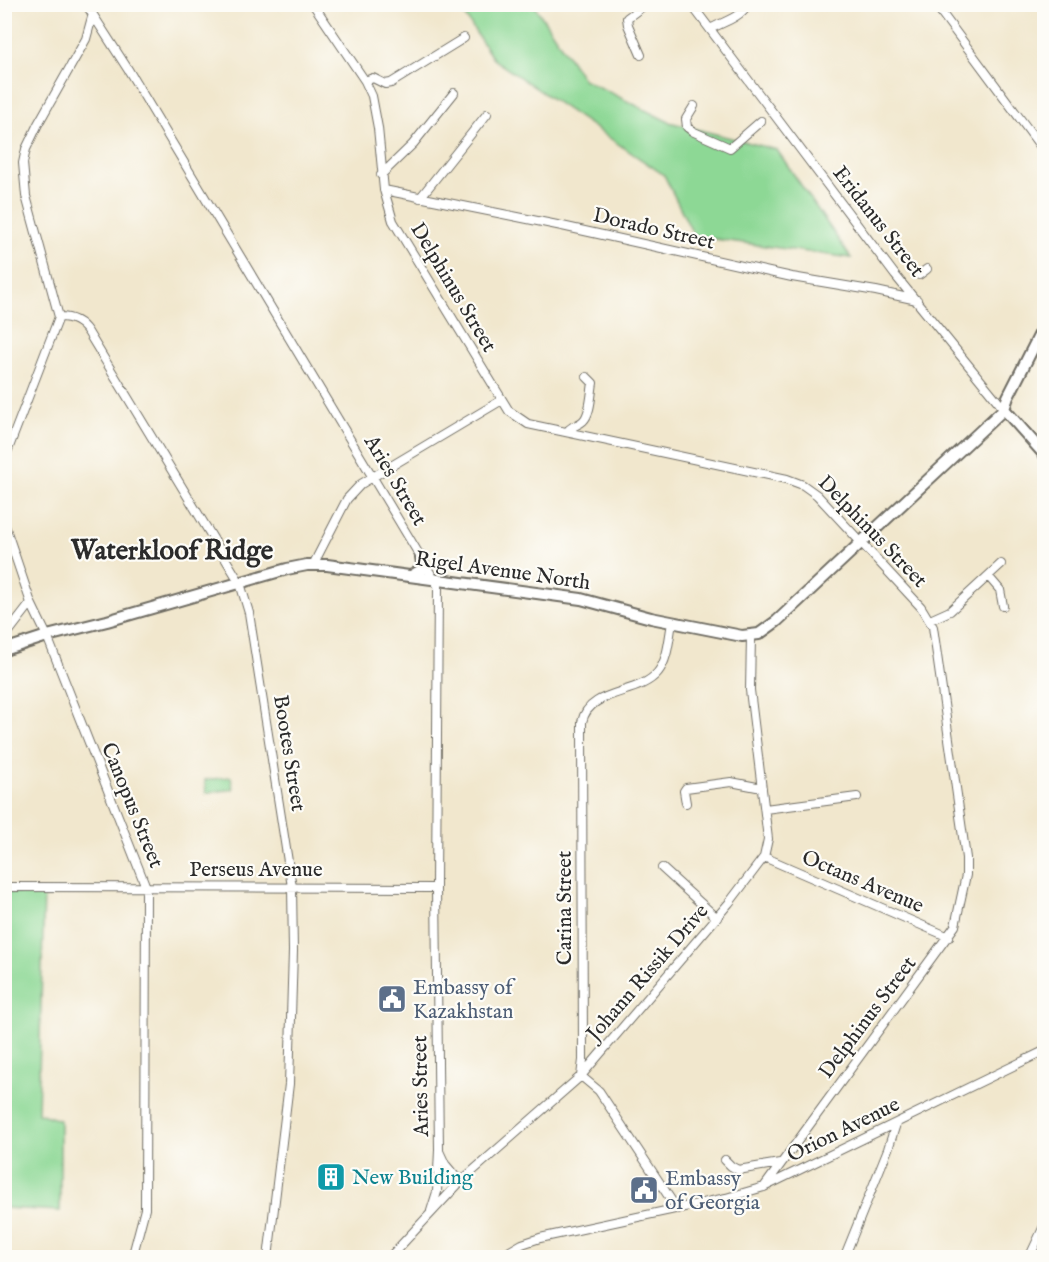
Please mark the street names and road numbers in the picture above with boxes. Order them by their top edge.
street label: Eridanus Street [826,161,930,283]
street label: Dorado Street [590,202,717,257]
street label: Delphinus Street [403,218,502,357]
street label: Aries Street [357,430,432,531]
street label: Delphinus Street [811,470,932,594]
street label: Rigel Avenue North [413,546,592,597]
street label: Bootes Street [266,693,311,813]
street label: Canopus Street [94,739,169,872]
street label: Octans Avenue [797,845,928,920]
street label: Carina Street [552,851,579,965]
street label: Perseus Avenue [189,857,323,884]
street label: Johann Rissik Drive [580,899,715,1049]
street label: Delphinus Street [813,951,923,1084]
street label: Aries Street [407,1035,436,1138]
street label: Orion Avenue [783,1091,905,1169]

